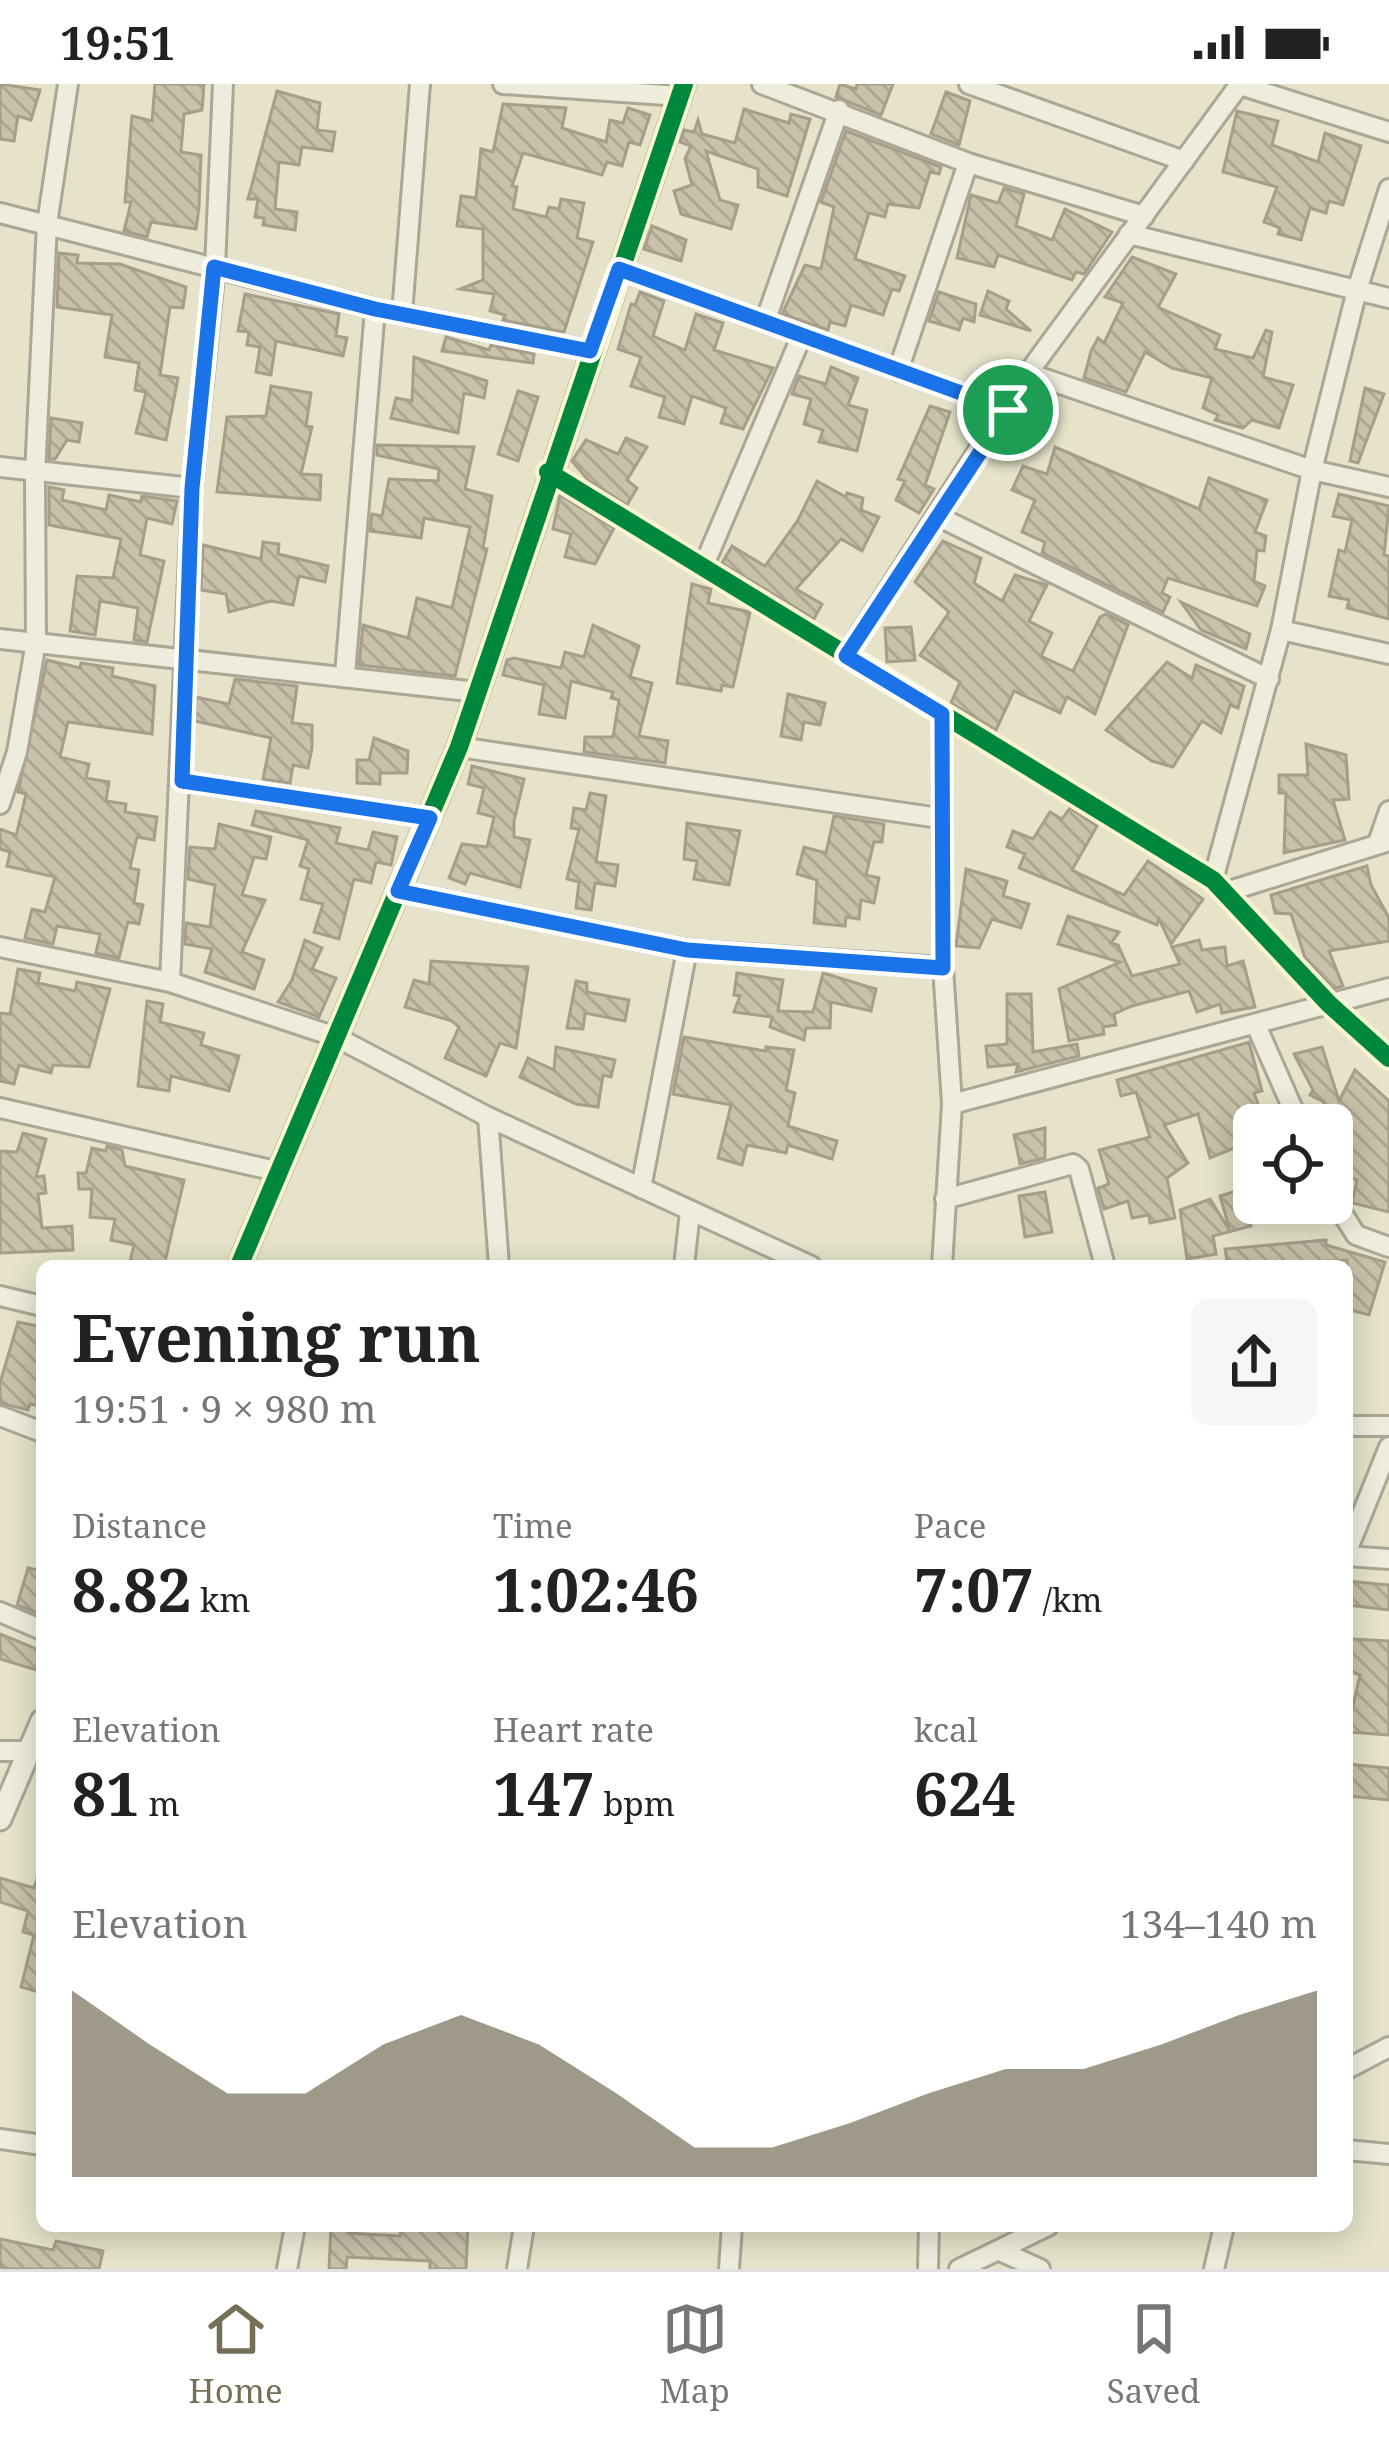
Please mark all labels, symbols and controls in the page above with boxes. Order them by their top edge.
text: 19:51 [60,12,175,73]
pin [957,359,1059,461]
icon: arrive [975,377,1041,443]
map controls [1233,1104,1353,1224]
button: locate [1233,1104,1353,1224]
text: Evening run [72,1291,481,1381]
button: share [1191,1299,1317,1425]
text: 19:51 · 9 × 980 m [72,1381,377,1434]
text: Distance [72,1503,207,1548]
text: Time [493,1503,573,1548]
text: Pace [914,1503,986,1548]
text: 8.82 [72,1548,191,1630]
text: 1:02:46 [493,1548,699,1630]
text: 7:07 [914,1548,1034,1630]
text: km [191,1577,250,1622]
text: /km [1034,1577,1103,1622]
text: Elevation [72,1707,221,1752]
text: Heart rate [493,1707,654,1752]
text: kcal [914,1707,978,1752]
text: 81 [72,1752,140,1834]
text: 147 [493,1752,595,1834]
text: 624 [914,1752,1016,1834]
text: m [140,1781,180,1826]
text: bpm [595,1781,675,1826]
text: Elevation [72,1896,248,1949]
text: 134–140 m [1120,1896,1317,1949]
tab: Home [189,2296,283,2413]
tab: Map [660,2296,730,2413]
tab: Saved [1107,2296,1200,2413]

